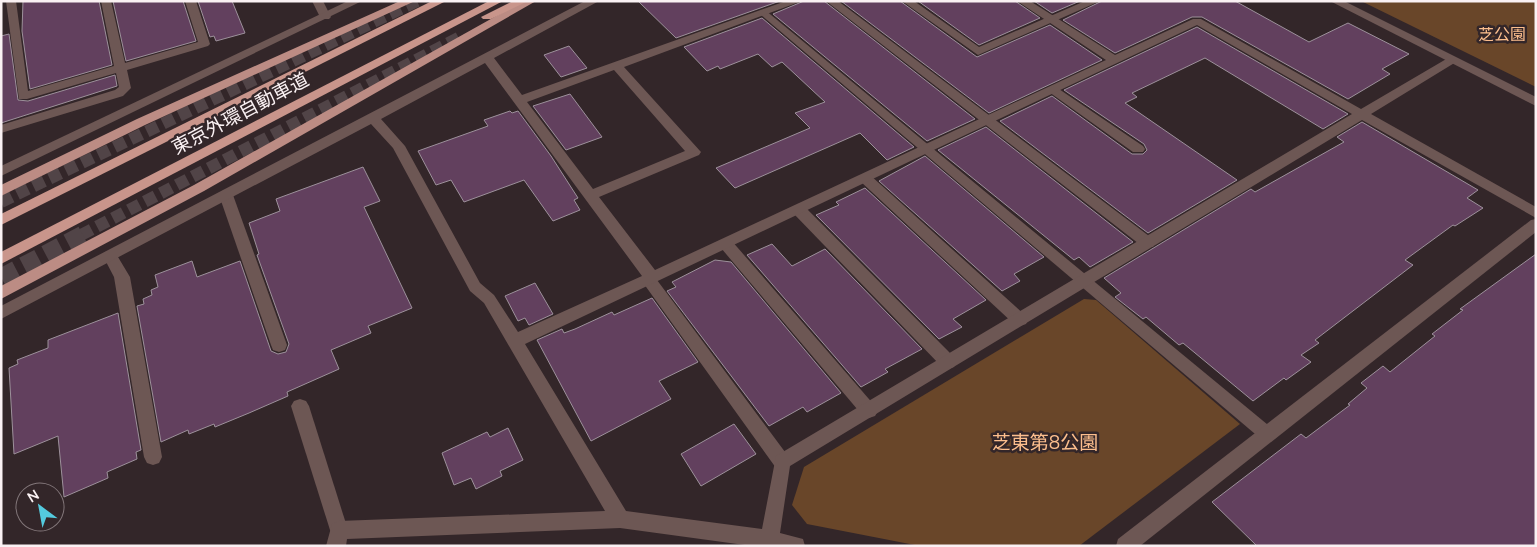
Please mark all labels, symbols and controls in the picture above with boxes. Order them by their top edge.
park label: 芝公園 [1478,24,1526,44]
street label: 東京外環自動車道 [167,67,313,159]
park label: 芝東第8公園 [992,430,1098,454]
north arrow [15,482,65,532]
text: N [24,486,42,506]

